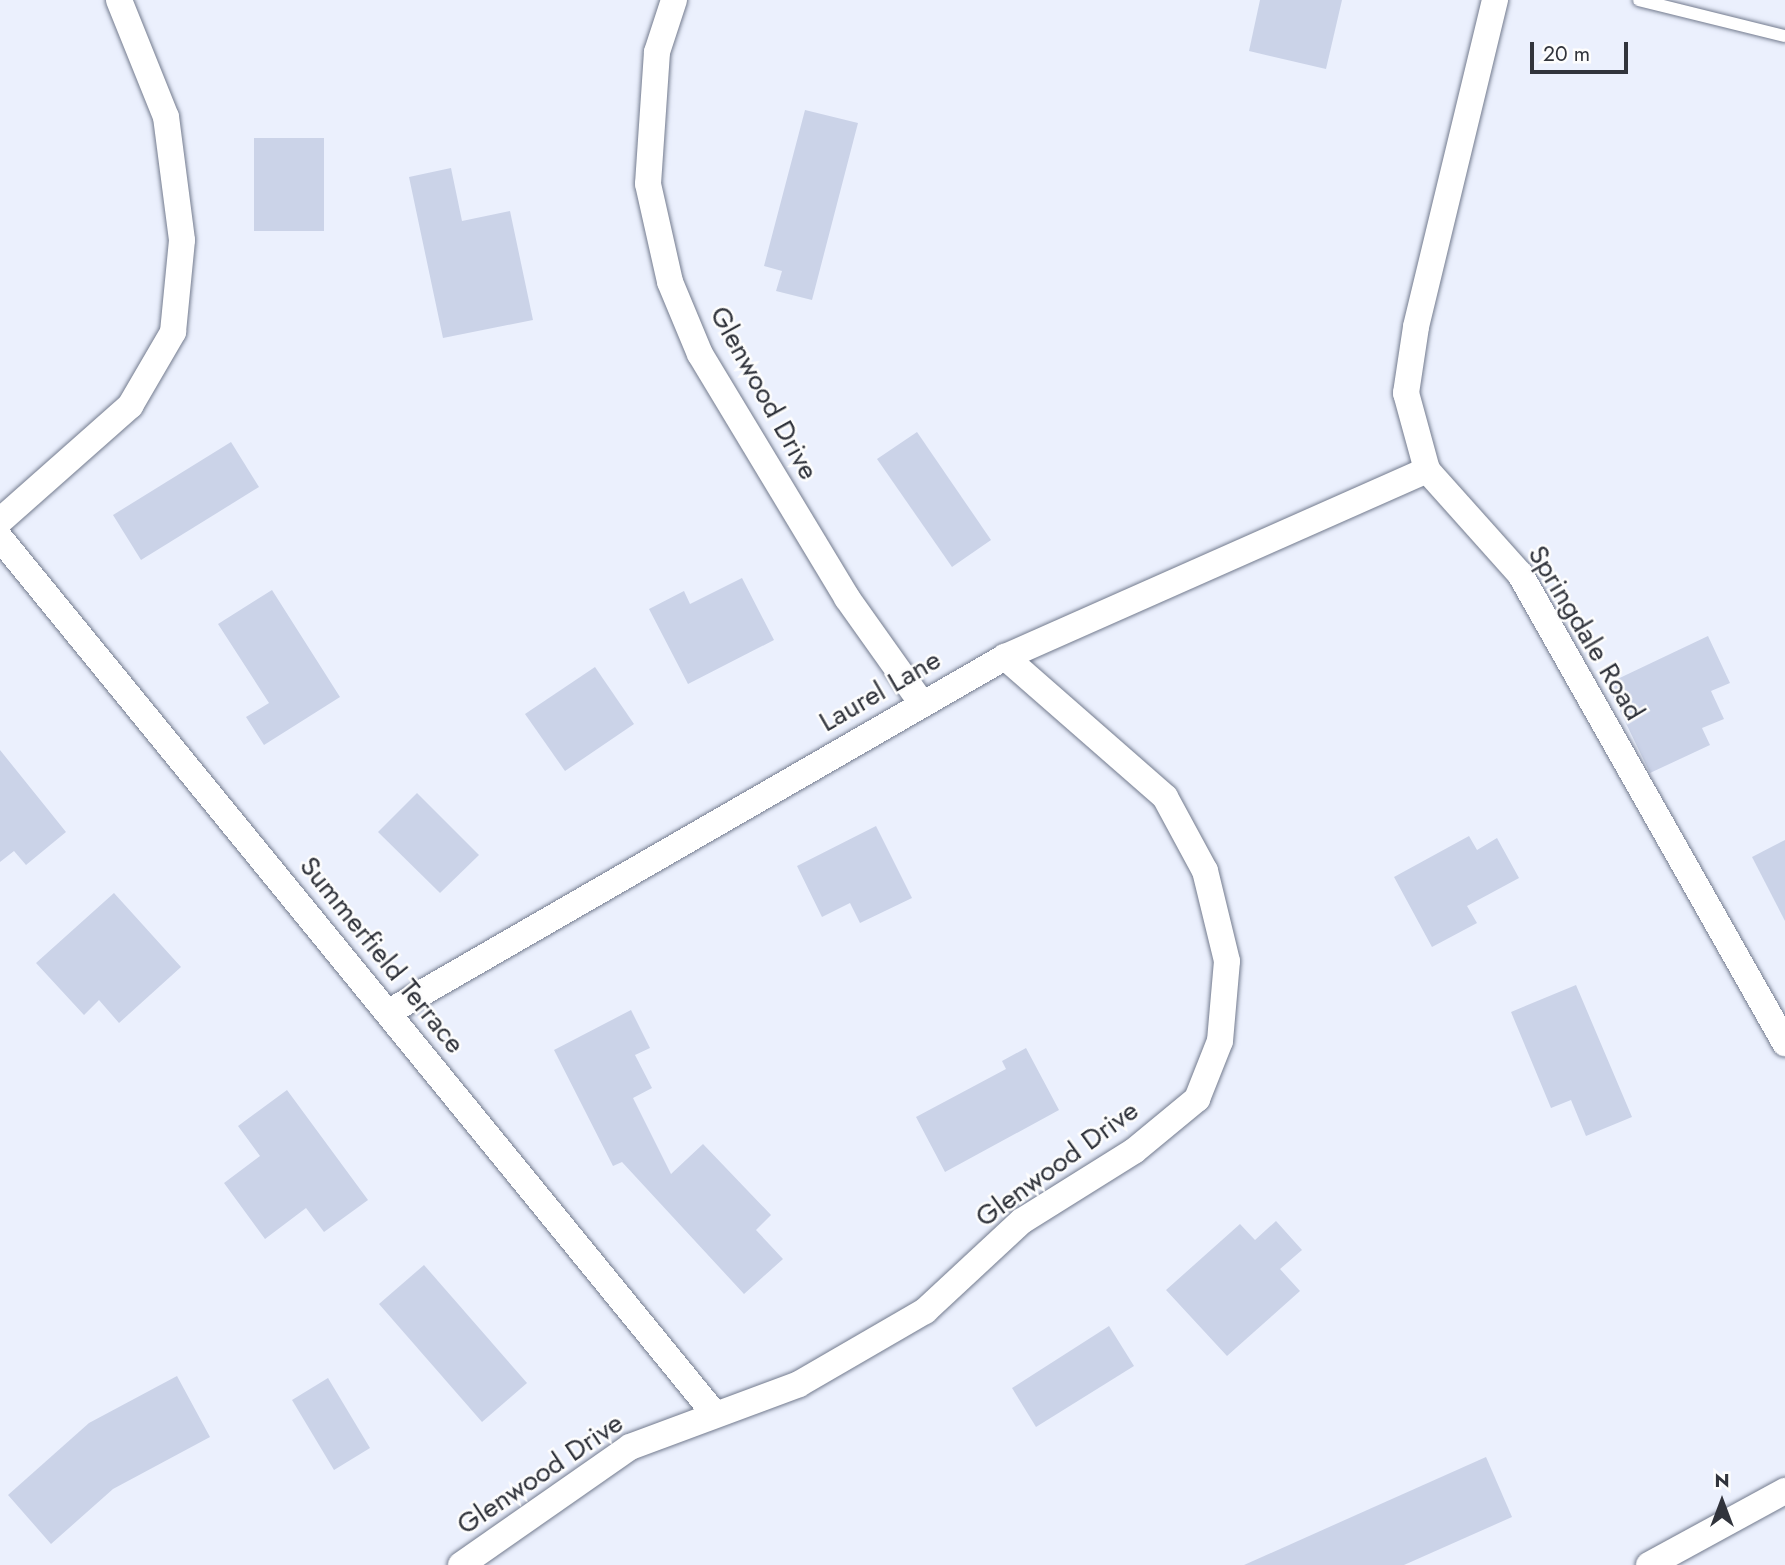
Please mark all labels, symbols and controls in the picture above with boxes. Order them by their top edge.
scale bar [1533,28,1631,72]
text: 20 m [1543,39,1590,69]
street label: Glenwood Drive [703,300,825,486]
street label: Springdale Road [1521,540,1651,726]
street label: Laurel Lane [813,643,947,739]
street label: Summerfield Terrace [292,850,472,1060]
street label: Glenwood Drive [969,1094,1145,1234]
street label: Glenwood Drive [451,1406,629,1542]
north arrow [1687,1467,1757,1537]
text: N [1714,1467,1730,1494]

